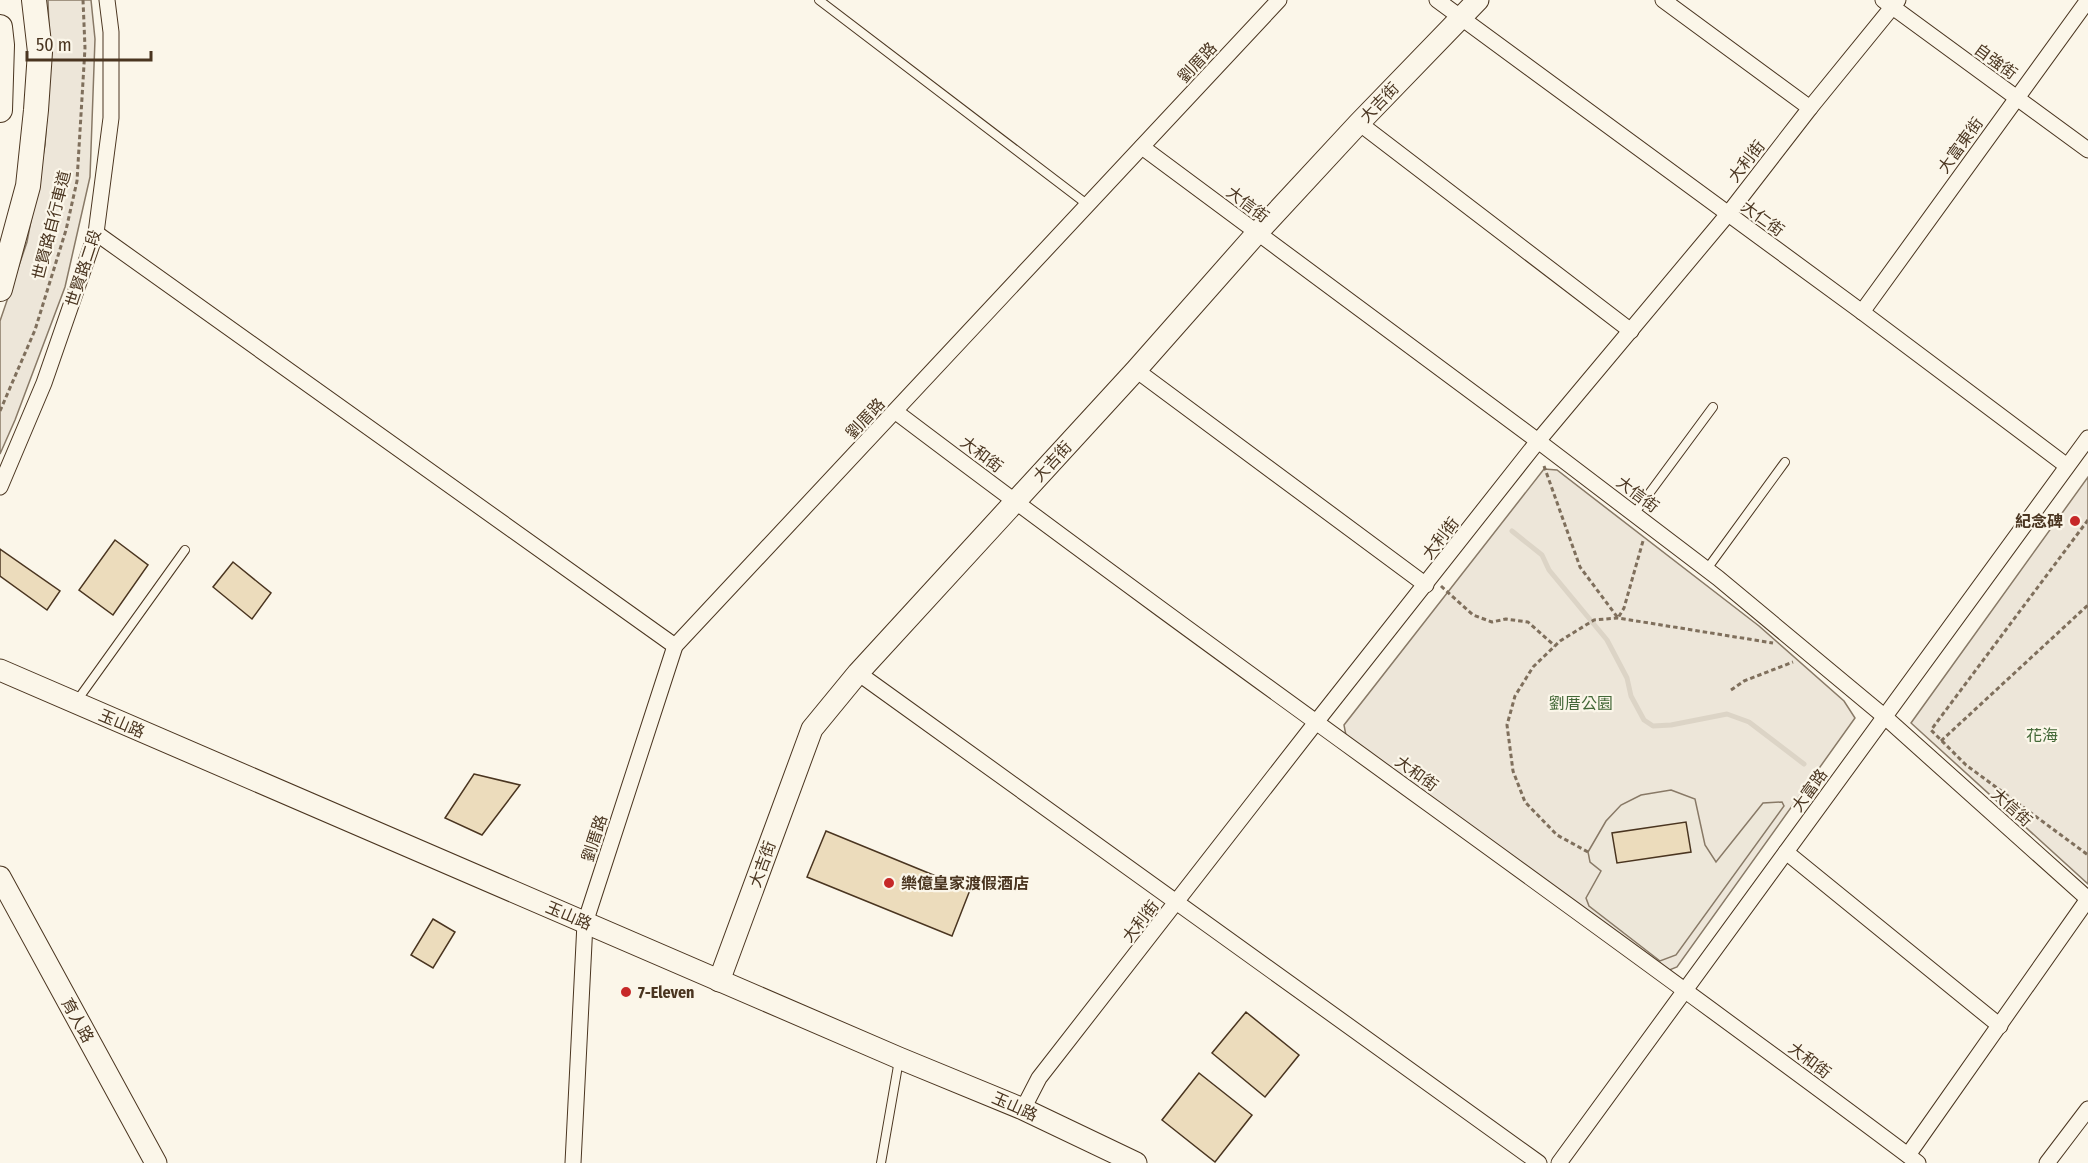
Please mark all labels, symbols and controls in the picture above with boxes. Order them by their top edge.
scale bar [27,24,152,62]
text: 50 m [36,34,72,56]
street label: 劉厝路 [1174,38,1221,86]
street label: 自強街 [1971,40,2021,83]
street label: 大吉街 [1356,78,1403,126]
street label: 大富東街 [1934,114,1987,177]
street label: 大利街 [1724,137,1769,186]
street label: 世賢路自行車道 [29,168,74,282]
street label: 大信街 [1223,182,1273,226]
street label: 大仁街 [1738,197,1788,240]
street label: 世賢路二段 [62,227,105,309]
street label: 劉厝路 [842,394,889,442]
street label: 大和街 [957,432,1007,476]
street label: 大吉街 [1029,437,1076,485]
street label: 大信街 [1613,472,1663,516]
place label: 紀念碑 [2015,512,2063,531]
street label: 大利街 [1418,514,1463,563]
marker: 紀念碑 [2068,514,2082,528]
park label: 劉厝公園 [1549,694,1613,713]
street label: 玉山路 [96,705,148,742]
park label: 花海 [2026,726,2058,745]
street label: 大和街 [1392,752,1442,795]
street label: 大富路 [1788,765,1831,815]
street label: 大信街 [1987,784,2036,830]
street label: 劉厝路 [578,812,611,864]
street label: 大吉街 [745,838,780,890]
place label: 樂億皇家渡假酒店 [901,874,1029,893]
marker: 樂億皇家渡假酒店 [882,876,896,890]
street label: 玉山路 [543,897,595,934]
street label: 大利街 [1118,897,1163,946]
place label: 7-Eleven [638,983,694,1002]
marker: 7-Eleven [619,985,633,999]
street label: 育人路 [58,995,98,1046]
street label: 大和街 [1785,1038,1835,1082]
street label: 玉山路 [989,1088,1041,1125]

